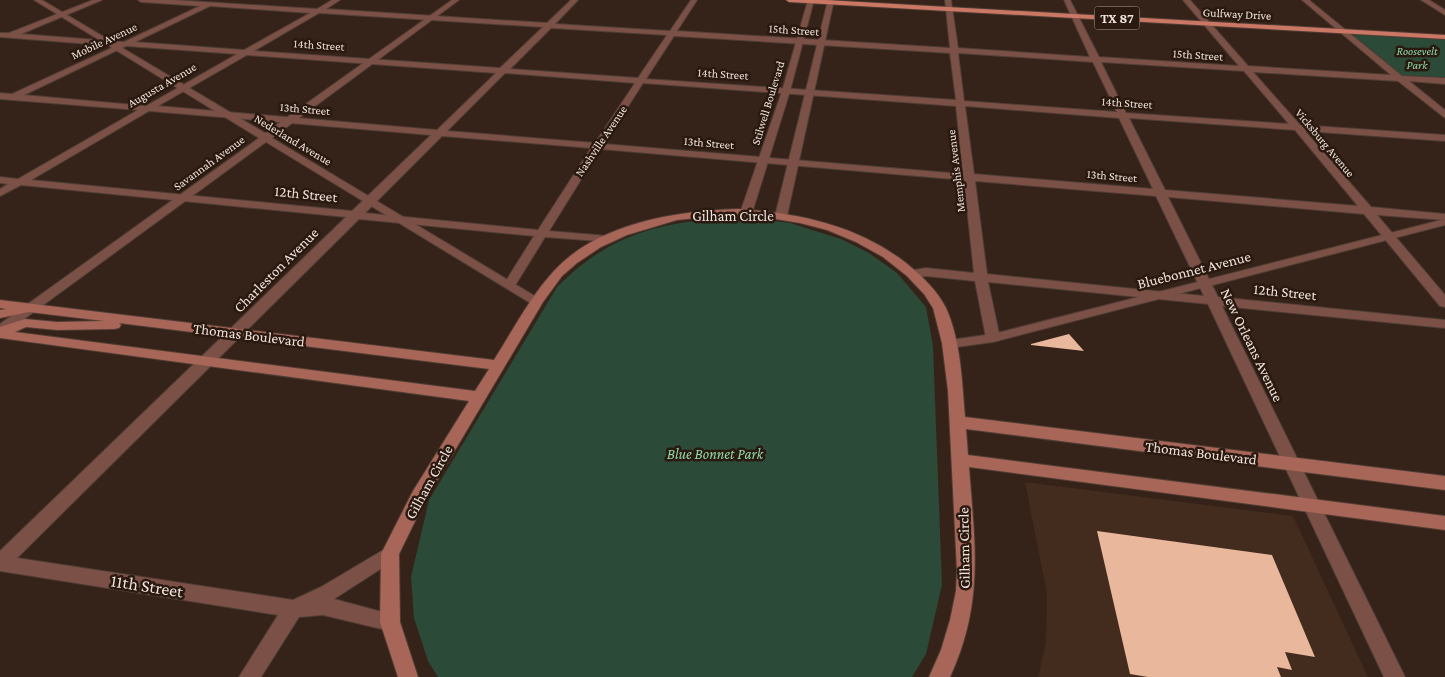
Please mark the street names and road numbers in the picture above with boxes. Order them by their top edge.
street label: Gulfway Drive [1202,5,1272,23]
road number: TX 87 [1094,7,1140,30]
street label: Mobile Avenue [69,20,139,62]
street label: 15th Street [768,21,821,39]
street label: 14th Street [293,36,346,54]
street label: 15th Street [1172,46,1225,64]
street label: Stilwell Boulevard [749,59,788,147]
street label: Augusta Avenue [125,60,199,110]
street label: 14th Street [697,65,750,83]
street label: 14th Street [1101,94,1154,112]
street label: 13th Street [279,100,332,118]
street label: Nashville Avenue [572,103,630,179]
street label: Vicksburg Avenue [1292,106,1358,180]
street label: Nederland Avenue [252,111,334,169]
street label: Memphis Avenue [944,129,968,213]
street label: Savannah Avenue [171,132,247,194]
street label: 13th Street [683,134,736,152]
street label: 13th Street [1086,167,1139,185]
street label: 12th Street [274,183,339,205]
street label: Gilham Circle [692,208,774,224]
street label: Charleston Avenue [230,224,322,316]
street label: Bluebonnet Avenue [1136,248,1253,292]
street label: 12th Street [1253,281,1318,303]
street label: New Orleans Avenue [1218,286,1287,405]
street label: Thomas Boulevard [192,320,306,350]
street label: Thomas Boulevard [1144,438,1258,468]
street label: Gilham Circle [402,442,456,522]
street label: Gilham Circle [955,507,973,589]
street label: 11th Street [109,570,186,602]

